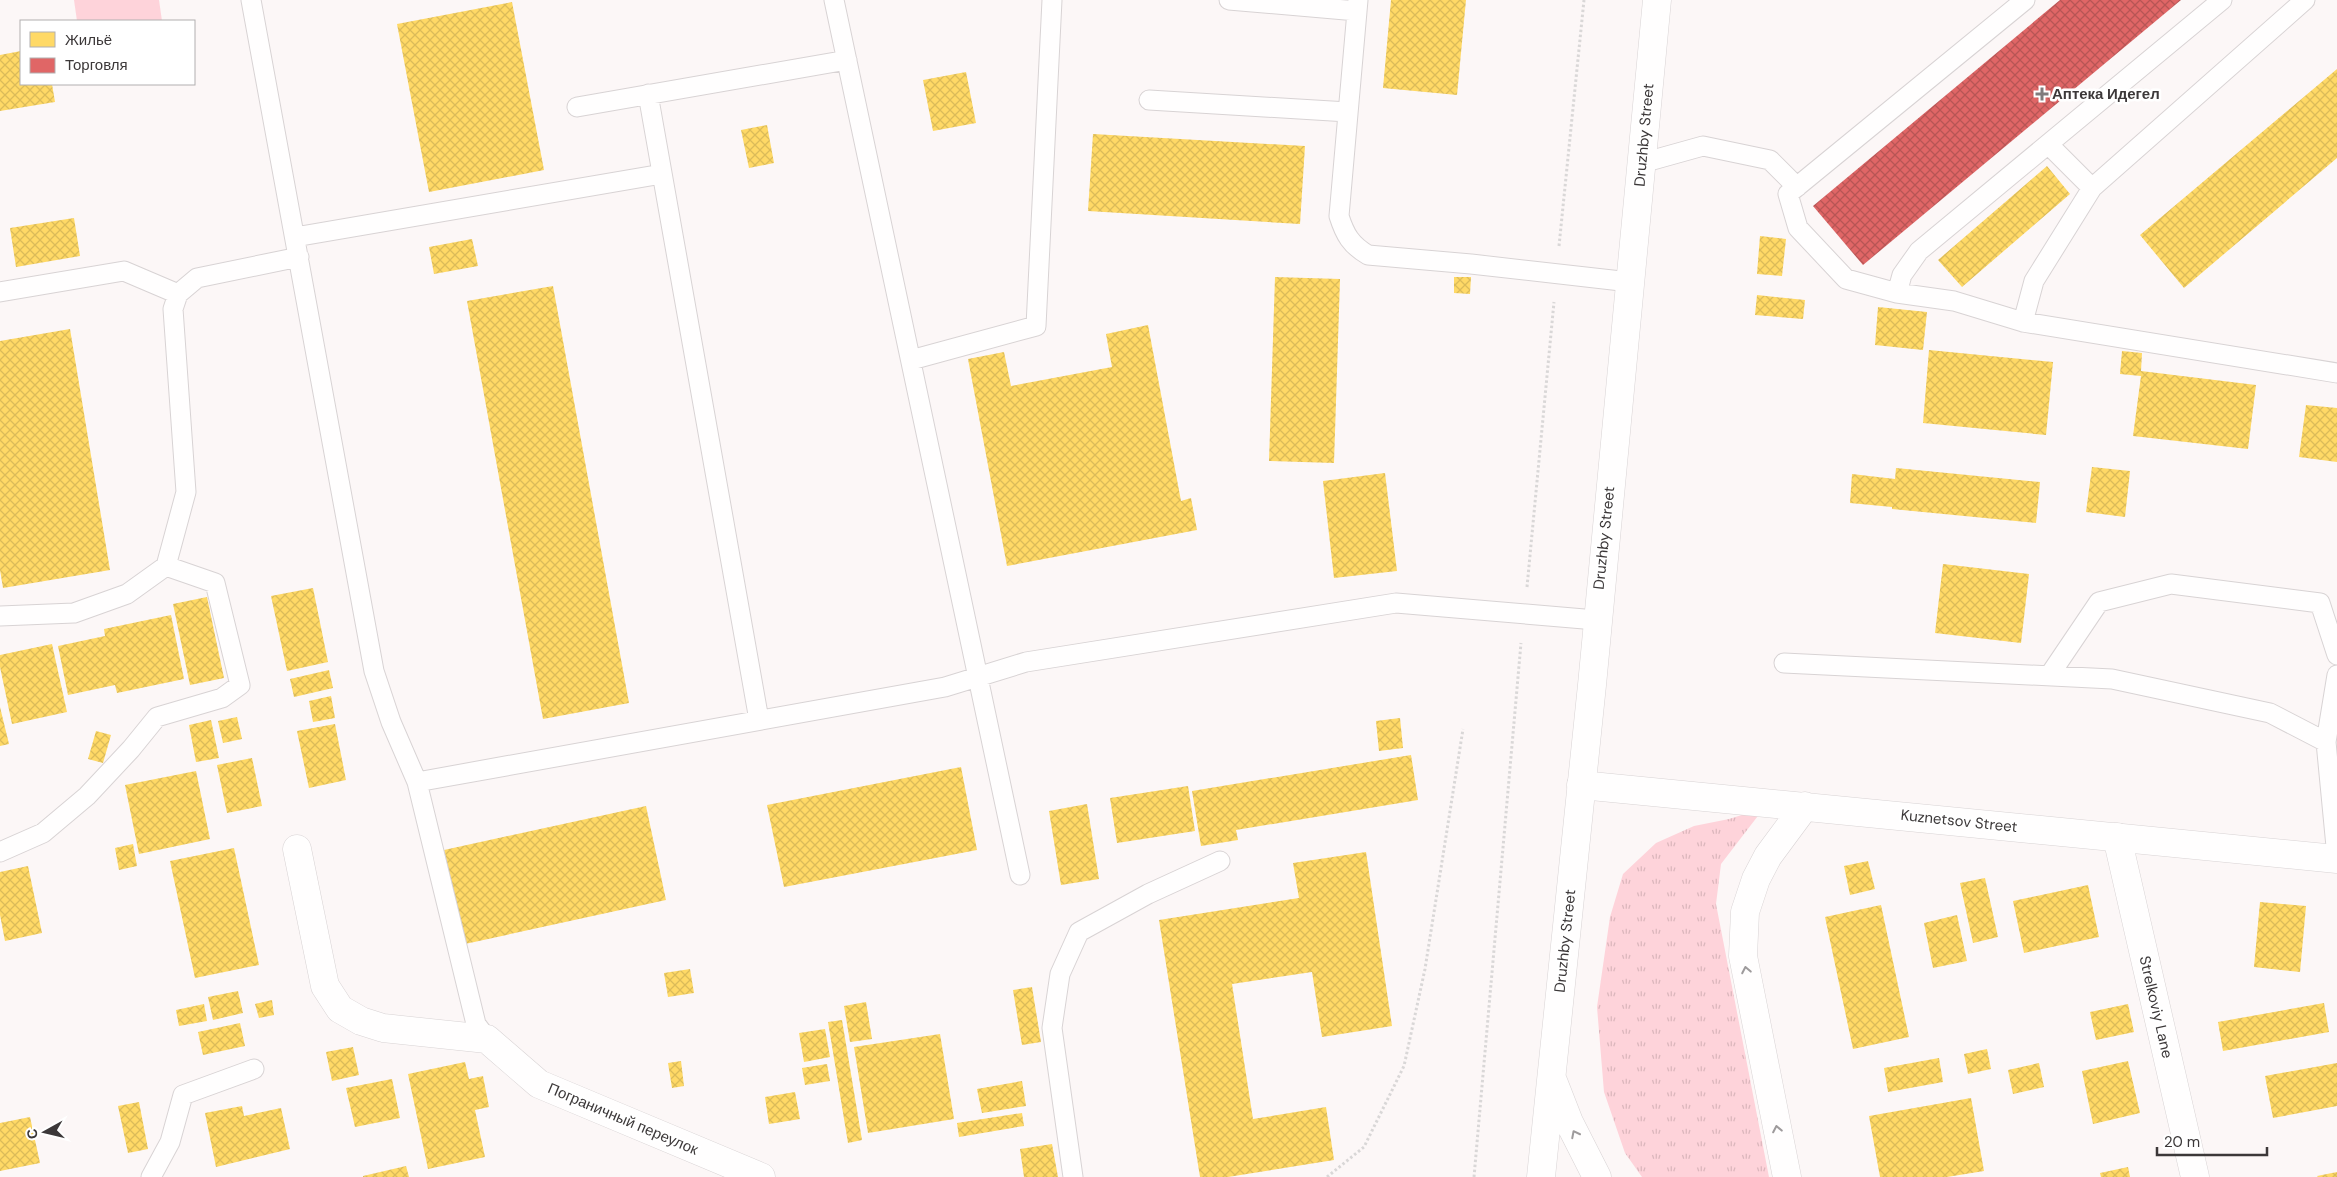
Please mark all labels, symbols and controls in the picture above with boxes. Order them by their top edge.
legend [20,20,195,85]
text: Жильё [65,30,112,50]
text: Торговля [65,55,128,75]
street label: Druzhby Street [1630,82,1658,187]
place label: Аптека Идегел [2052,84,2160,104]
marker: Аптека Идегел [2036,88,2048,100]
street label: Druzhby Street [1589,485,1619,591]
street label: Kuznetsov Street [1900,805,2018,837]
street label: Druzhby Street [1550,888,1580,994]
street label: Strelkoviy Lane [2135,954,2177,1060]
one-way arrow [1741,965,1751,974]
street label: Пограничный переулок [545,1078,701,1160]
north arrow [20,1107,70,1157]
scale bar [2157,1124,2267,1156]
one-way arrow [1773,1125,1783,1134]
text: С [23,1128,42,1140]
one-way arrow [1570,1130,1581,1139]
text: 20 m [2164,1132,2200,1152]

